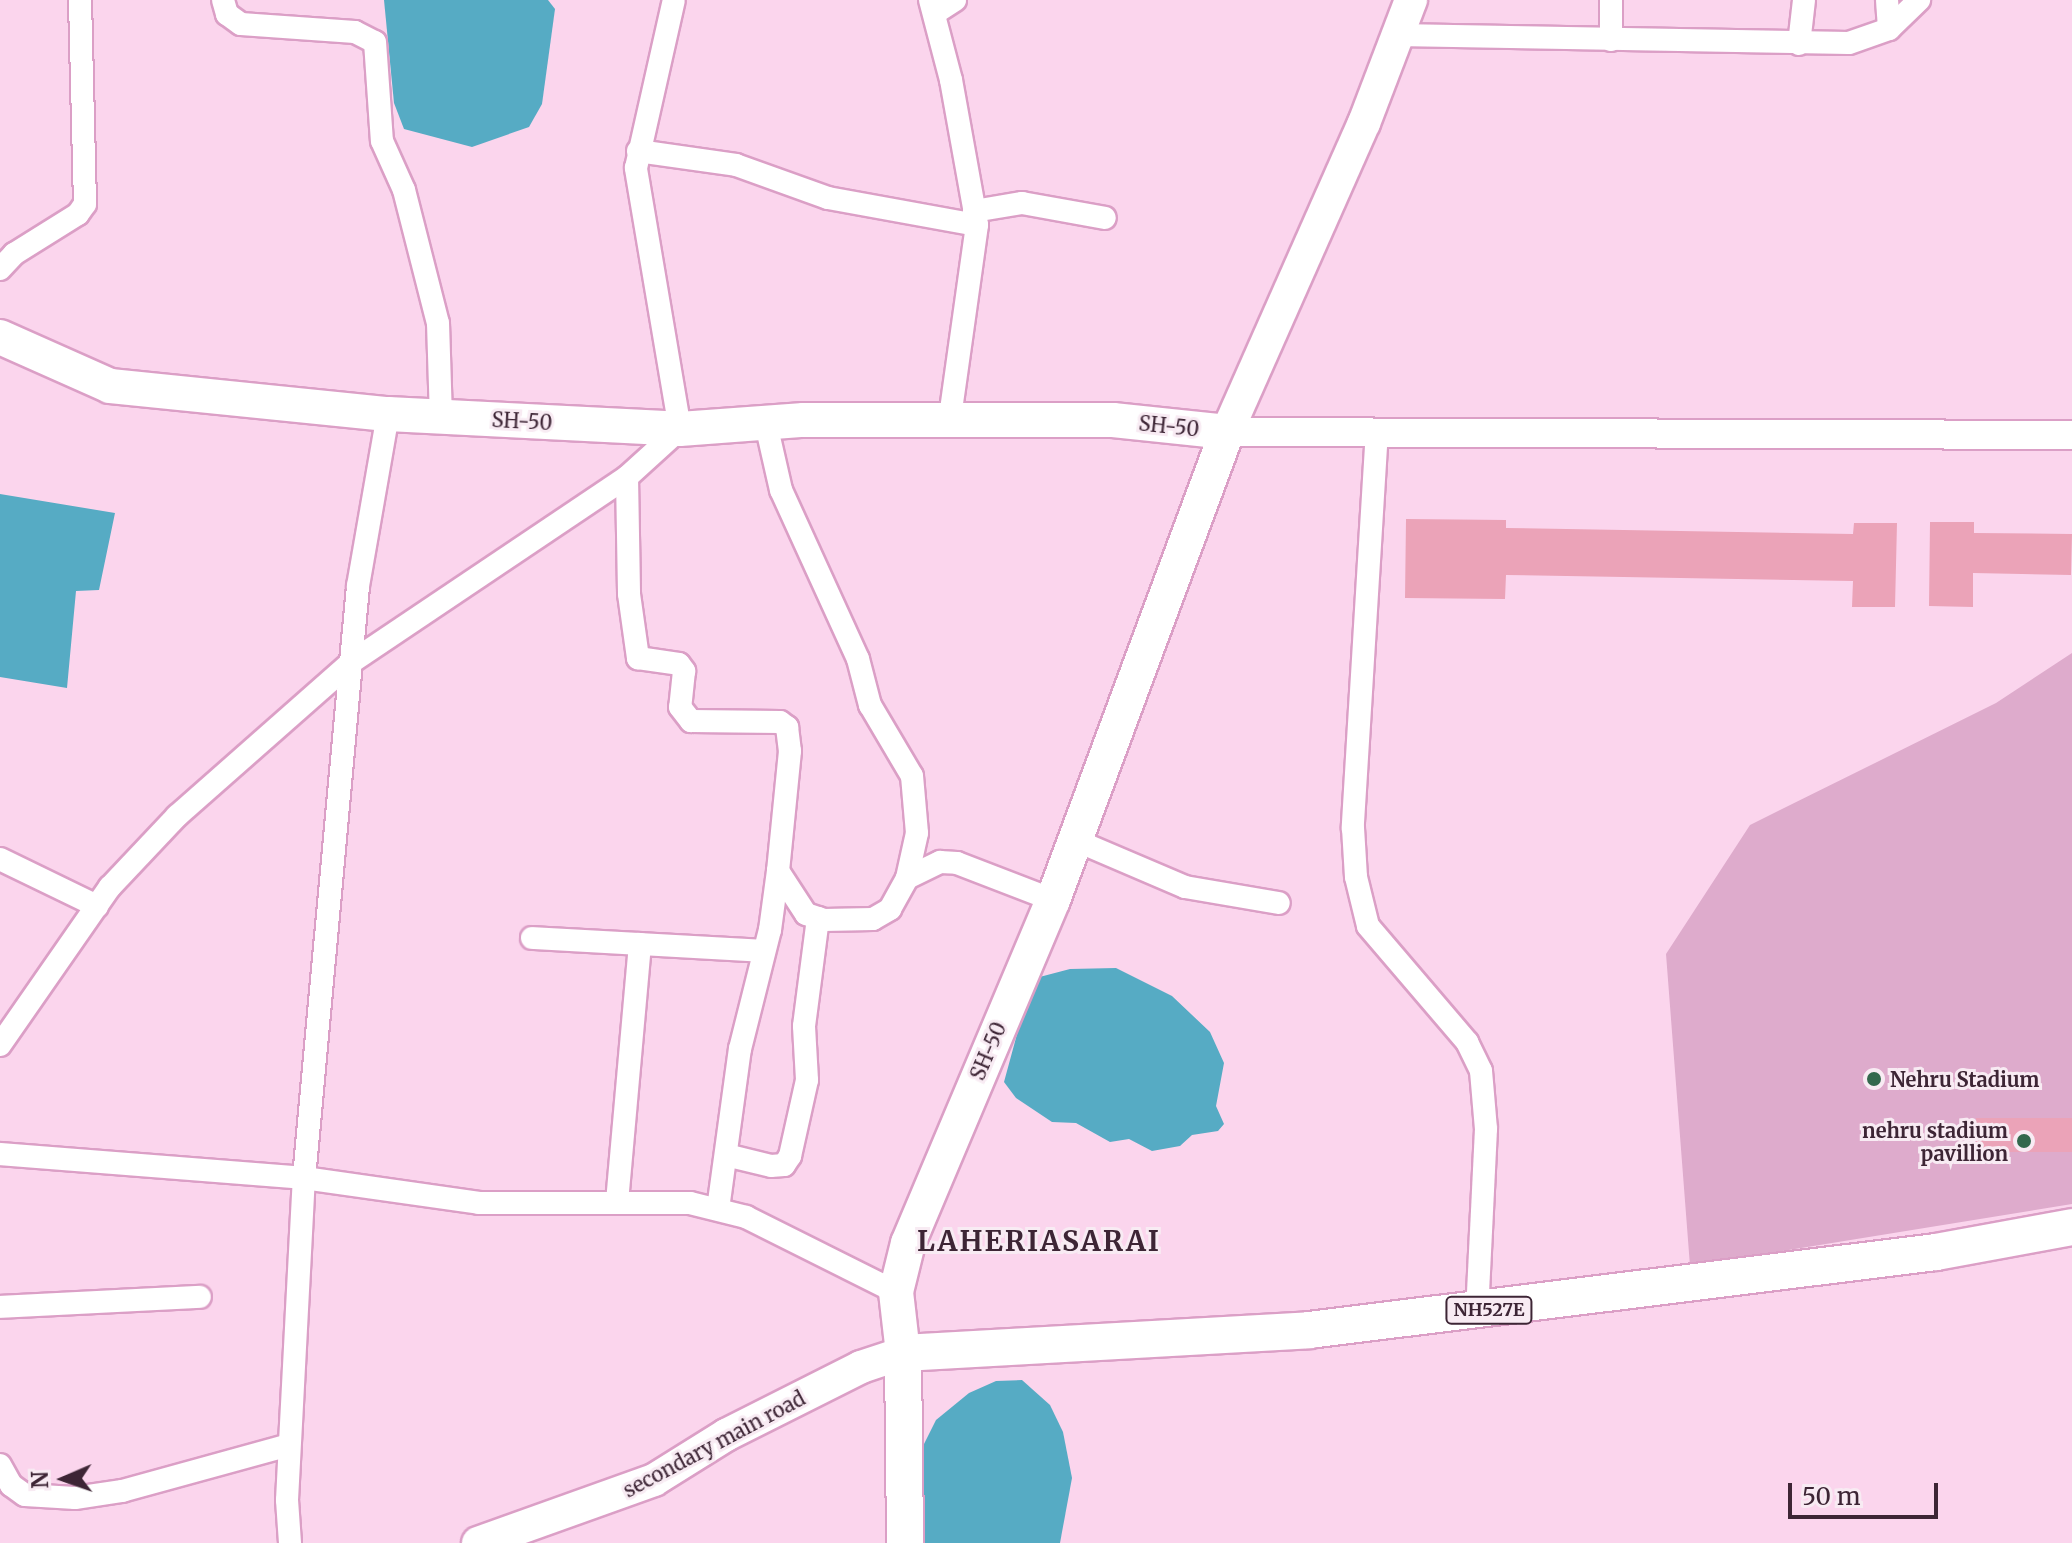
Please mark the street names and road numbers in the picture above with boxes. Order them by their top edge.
street label: SH-50 [491,407,553,435]
street label: SH-50 [1138,411,1200,441]
street label: SH-50 [965,1018,1011,1084]
road number: NH527E [1445,1296,1533,1324]
street label: secondary main road [619,1386,809,1502]

